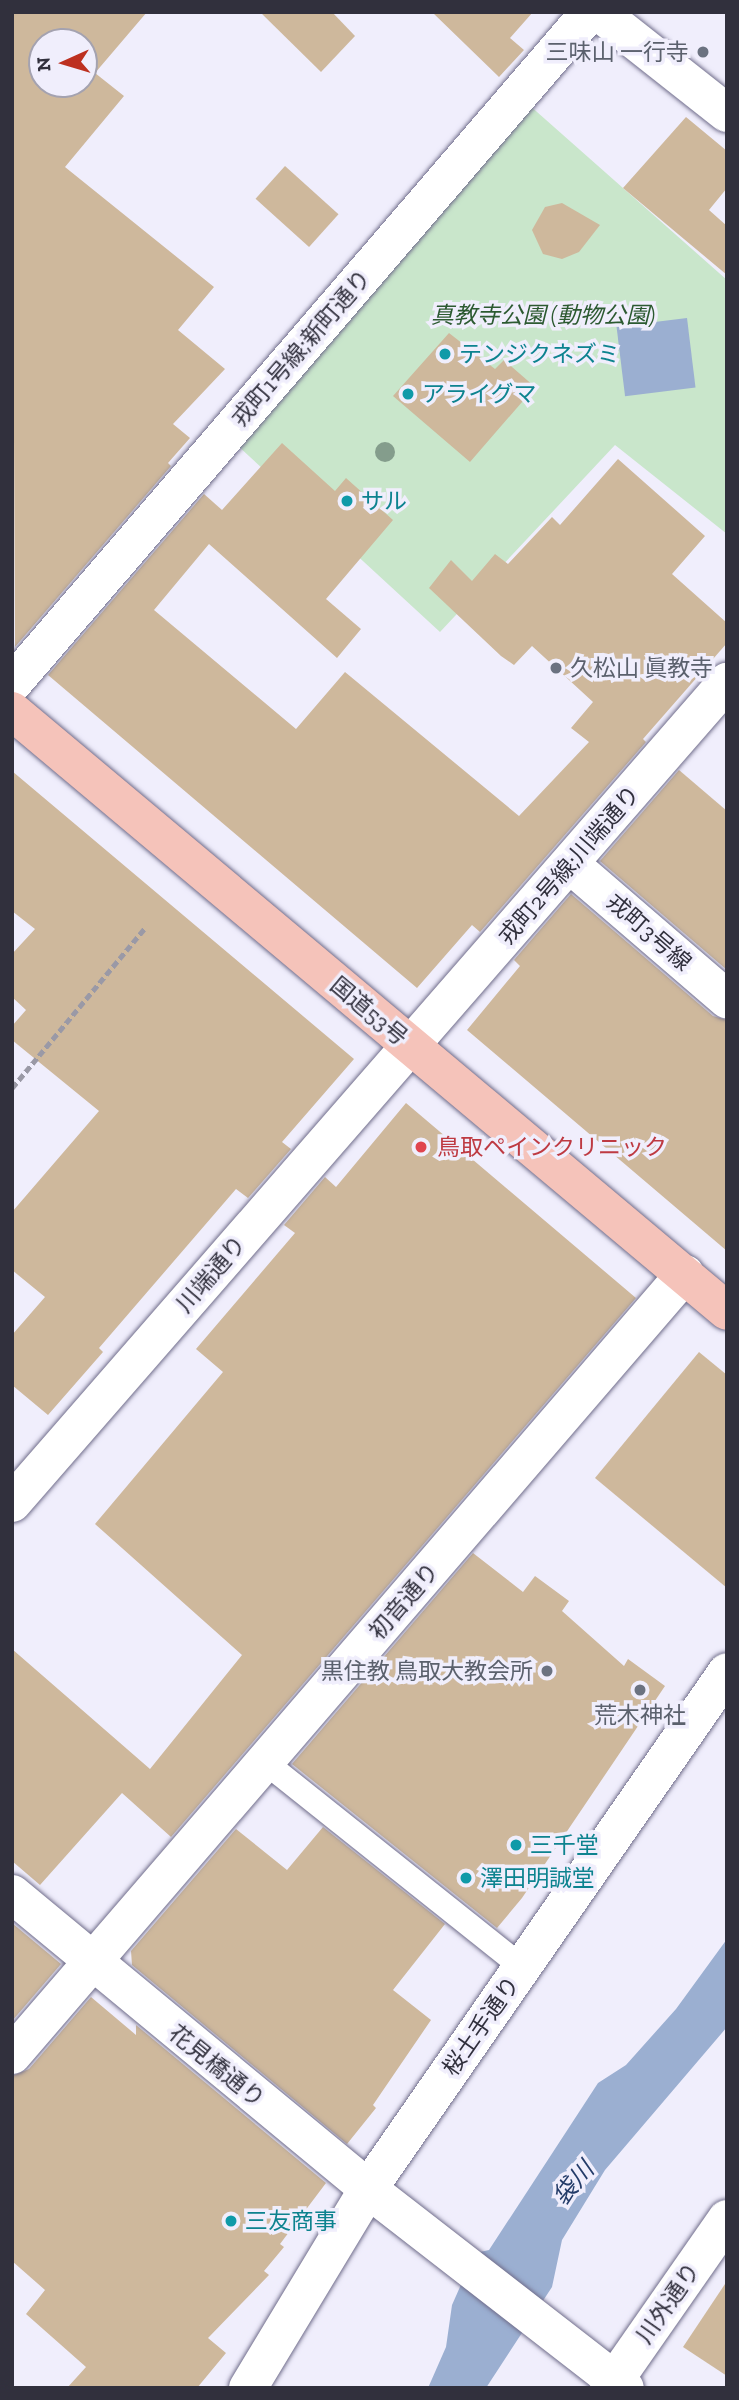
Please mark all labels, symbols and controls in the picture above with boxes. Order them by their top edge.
north arrow [28,28,98,98]
place label: 三味山 一行寺 [546,38,689,66]
marker: 三味山 一行寺 [695,44,711,60]
text: N [32,56,56,72]
street label: 戎町1号線;新町通り [226,264,376,432]
park label: 真教寺公園 (動物公園) [431,301,655,329]
place label: テンジクネズミ [459,340,620,368]
marker: テンジクネズミ [437,346,453,362]
place label: アライグマ [422,380,537,408]
marker: アライグマ [400,386,416,402]
place label: サル [361,487,407,515]
marker: サル [339,493,355,509]
place label: 久松山 眞教寺 [570,654,713,682]
marker: 久松山 眞教寺 [548,660,564,676]
street label: 戎町2号線;川端通り [493,780,645,950]
street label: 戎町3号線 [601,888,697,976]
street label: 国道53号 [325,971,413,1051]
place label: 鳥取ペインクリニック [437,1133,667,1161]
marker: 鳥取ペインクリニック [411,1137,431,1157]
street label: 川端通り [170,1230,252,1318]
street label: 初音通り [363,1557,445,1645]
place label: 黒住教 鳥取大教会所 [321,1657,533,1685]
marker: 黒住教 鳥取大教会所 [539,1663,555,1679]
marker: 荒木神社 [632,1682,648,1698]
place label: 荒木神社 [594,1701,686,1729]
place label: 三千堂 [530,1831,599,1859]
marker: 三千堂 [508,1837,524,1853]
place label: 澤田明誠堂 [480,1864,595,1892]
marker: 澤田明誠堂 [458,1870,474,1886]
street label: 桜土手通り [437,1971,525,2081]
street label: 花見橋通り [164,2019,270,2113]
water label: 袋川 [546,2155,600,2211]
place label: 三友商事 [245,2207,337,2235]
marker: 三友商事 [223,2213,239,2229]
street label: 川外通り [630,2257,706,2349]

